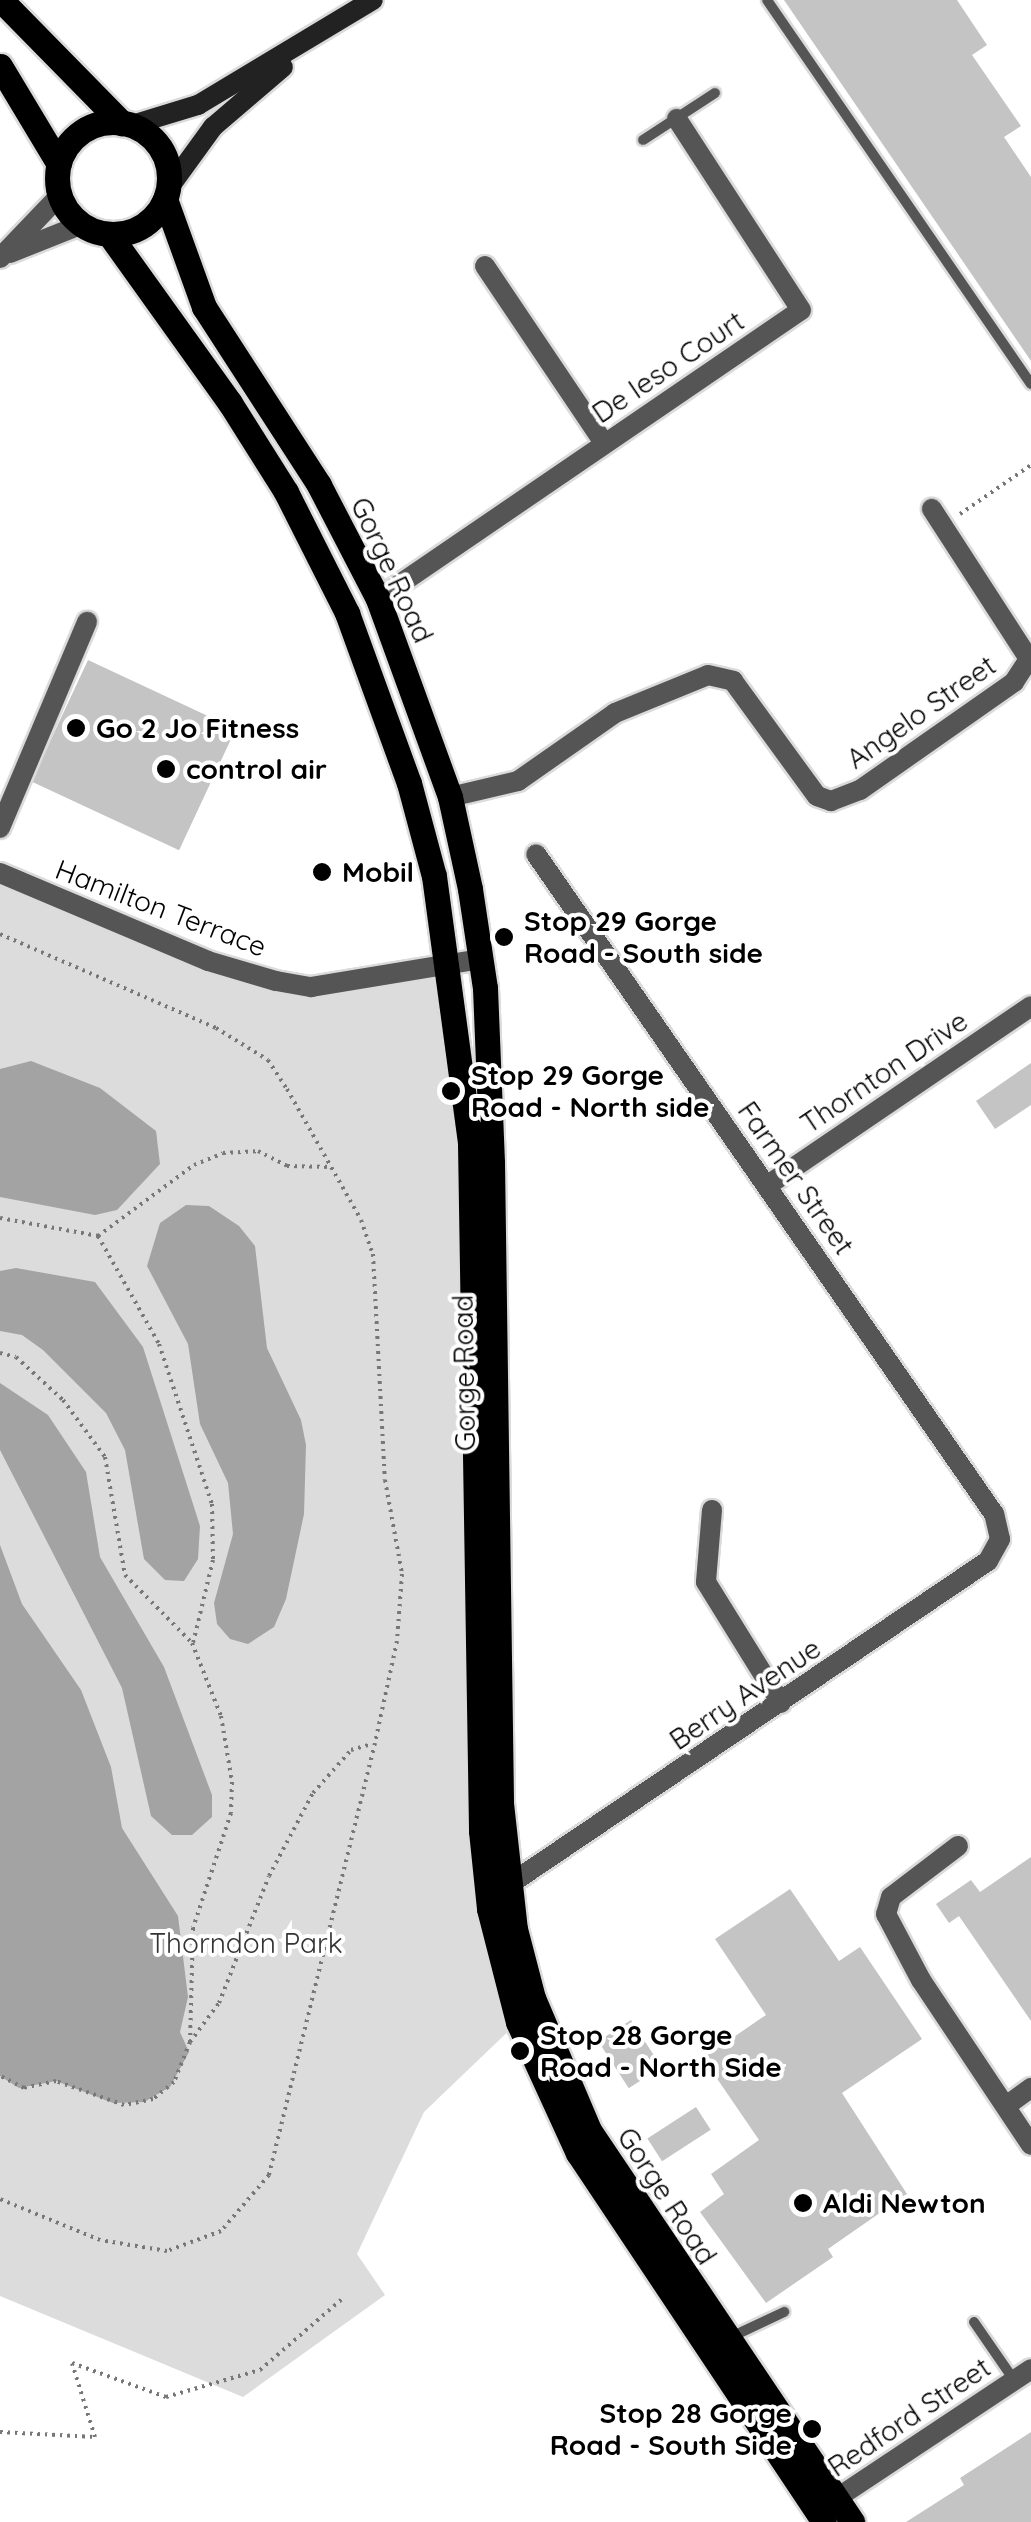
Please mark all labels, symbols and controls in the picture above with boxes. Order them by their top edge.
street label: De Ieso Court [586,304,750,430]
street label: Gorge Road [344,492,440,648]
street label: Angelo Street [840,648,1002,776]
place label: Go 2 Jo Fitness [96,711,299,745]
marker: Go 2 Jo Fitness [65,717,87,739]
place label: control air [186,752,327,786]
marker: control air [155,758,177,780]
street label: Hamilton Terrace [51,852,271,964]
place label: Mobil [342,855,414,889]
marker: Mobil [311,861,333,883]
place label: Stop 29 Gorge Road - South side [524,904,763,970]
marker: Stop 29 Gorge Road - South side [493,926,515,948]
street label: Thornton Drive [794,1004,974,1140]
place label: Stop 29 Gorge Road - North side [471,1058,710,1124]
marker: Stop 29 Gorge Road - North side [440,1080,462,1102]
street label: Farmer Street [731,1095,861,1261]
street label: Gorge Road [446,1294,482,1452]
street label: Berry Avenue [663,1631,827,1757]
park label: Thorndon Park [149,1926,343,1960]
place label: Stop 28 Gorge Road - North Side [540,2018,782,2084]
marker: Stop 28 Gorge Road - North Side [509,2040,531,2062]
street label: Gorge Road [610,2121,724,2271]
place label: Aldi Newton [823,2186,986,2220]
marker: Aldi Newton [792,2192,814,2214]
street label: Redford Street [821,2350,997,2484]
place label: Stop 28 Gorge Road - South Side [550,2396,792,2462]
marker: Stop 28 Gorge Road - South Side [801,2418,823,2440]

